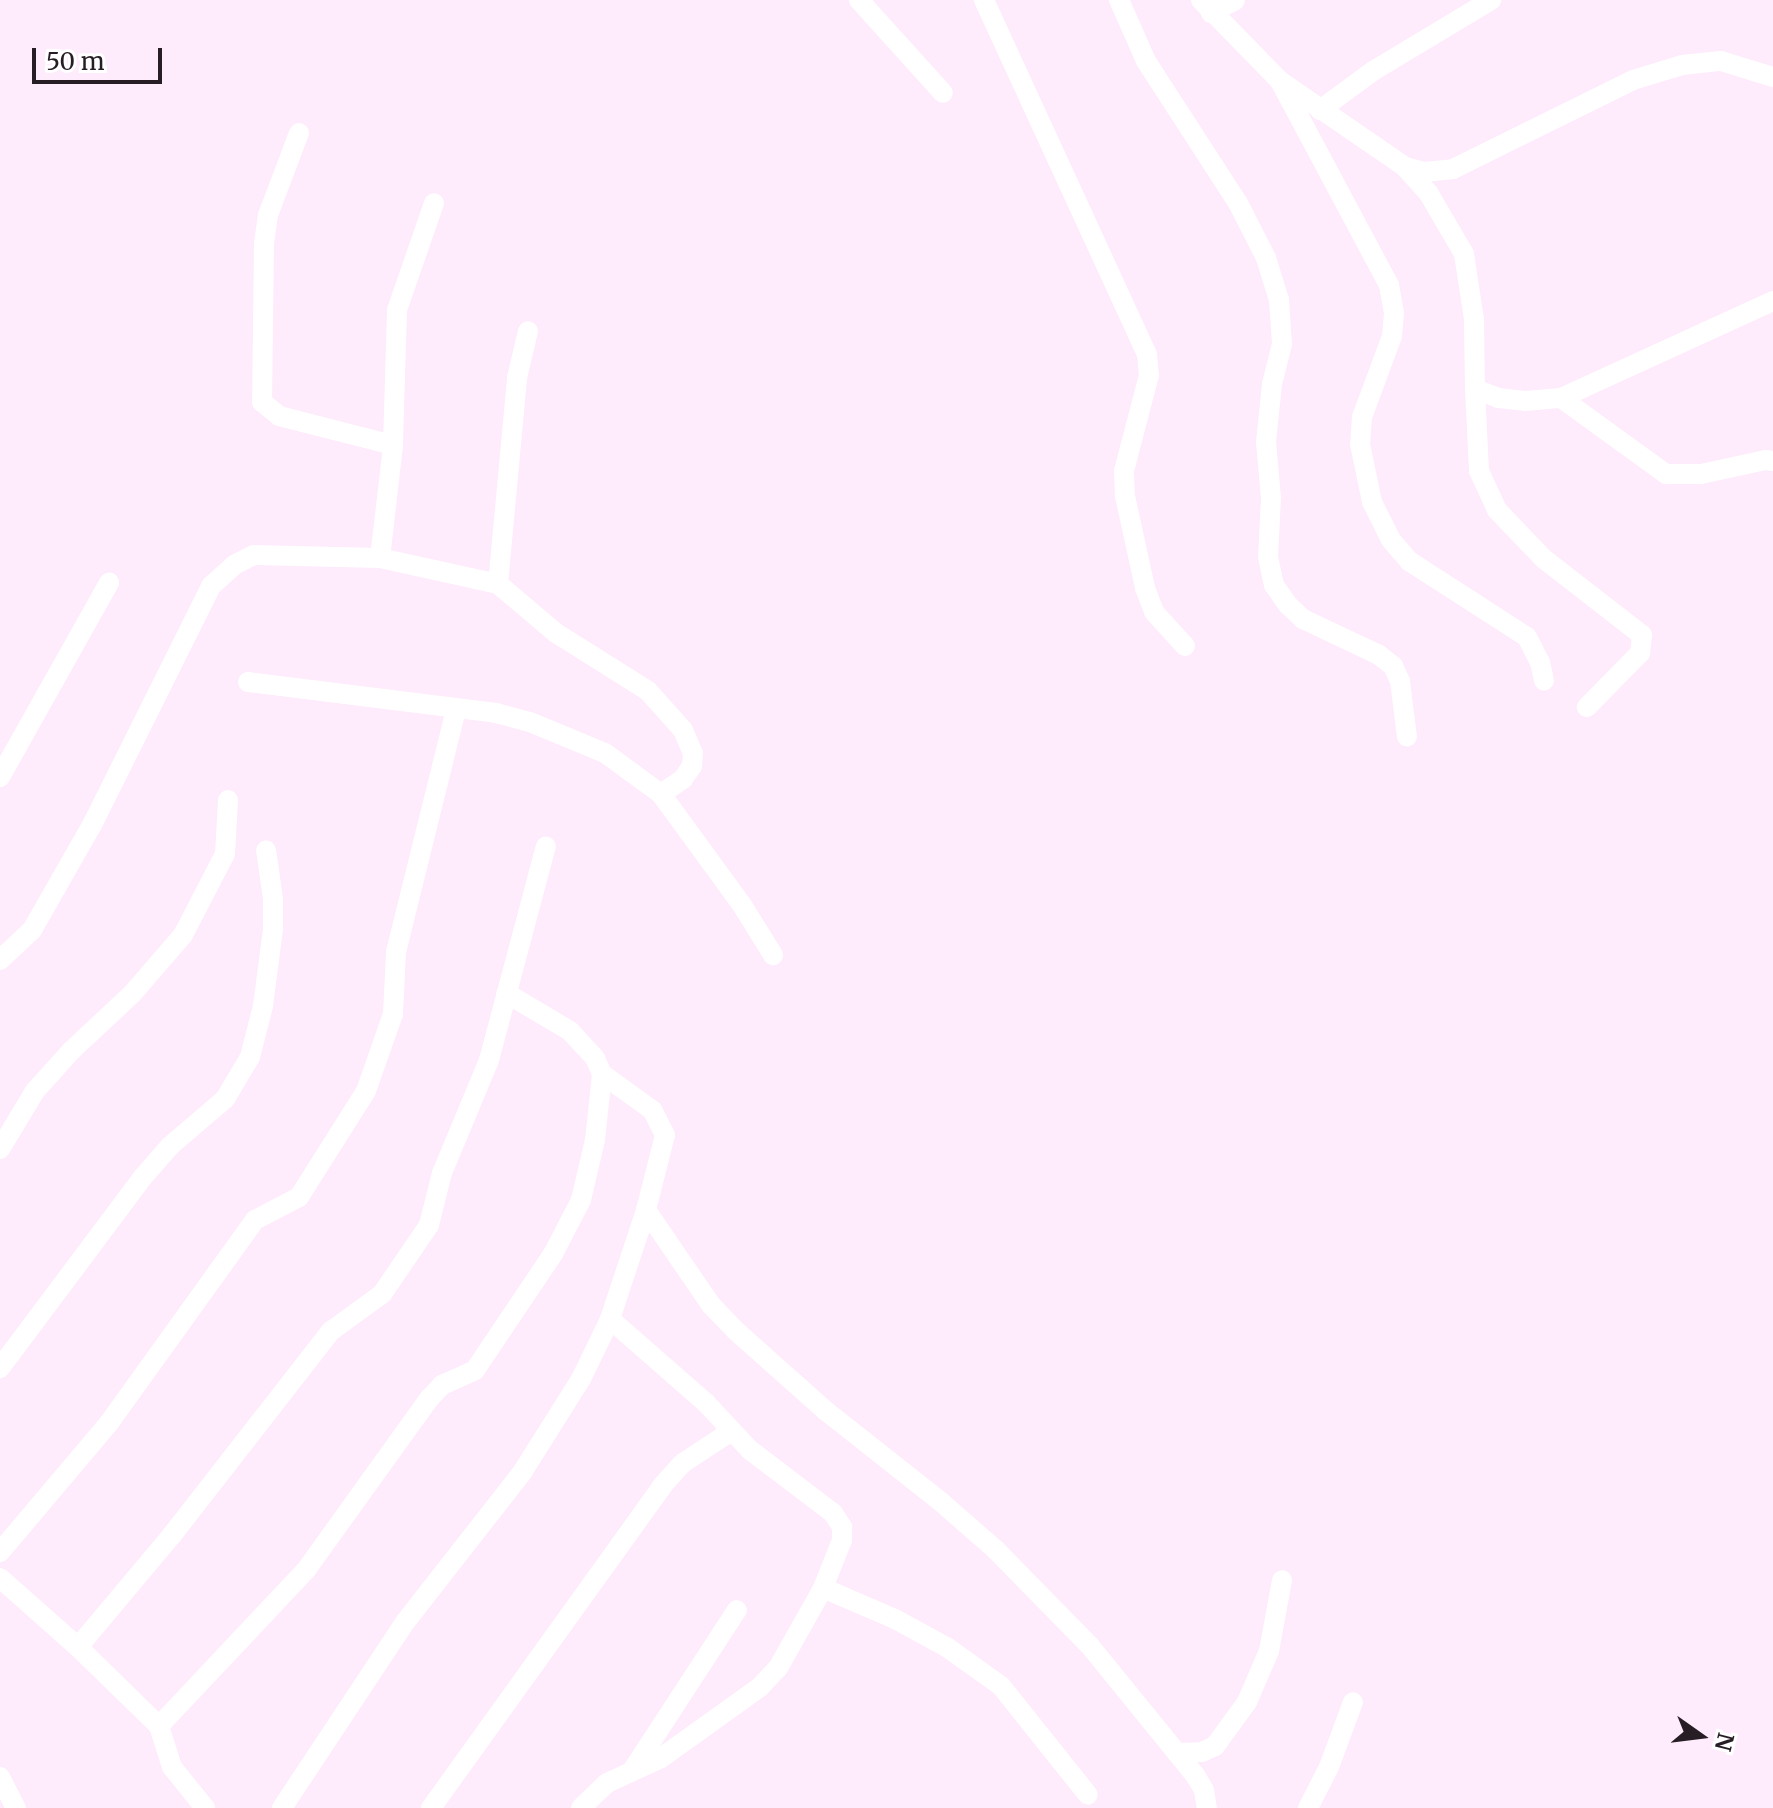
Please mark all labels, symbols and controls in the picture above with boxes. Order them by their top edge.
scale bar [36,32,166,82]
text: 50 m [46,46,105,77]
north arrow [1661,1696,1741,1776]
text: N [1709,1730,1740,1754]

